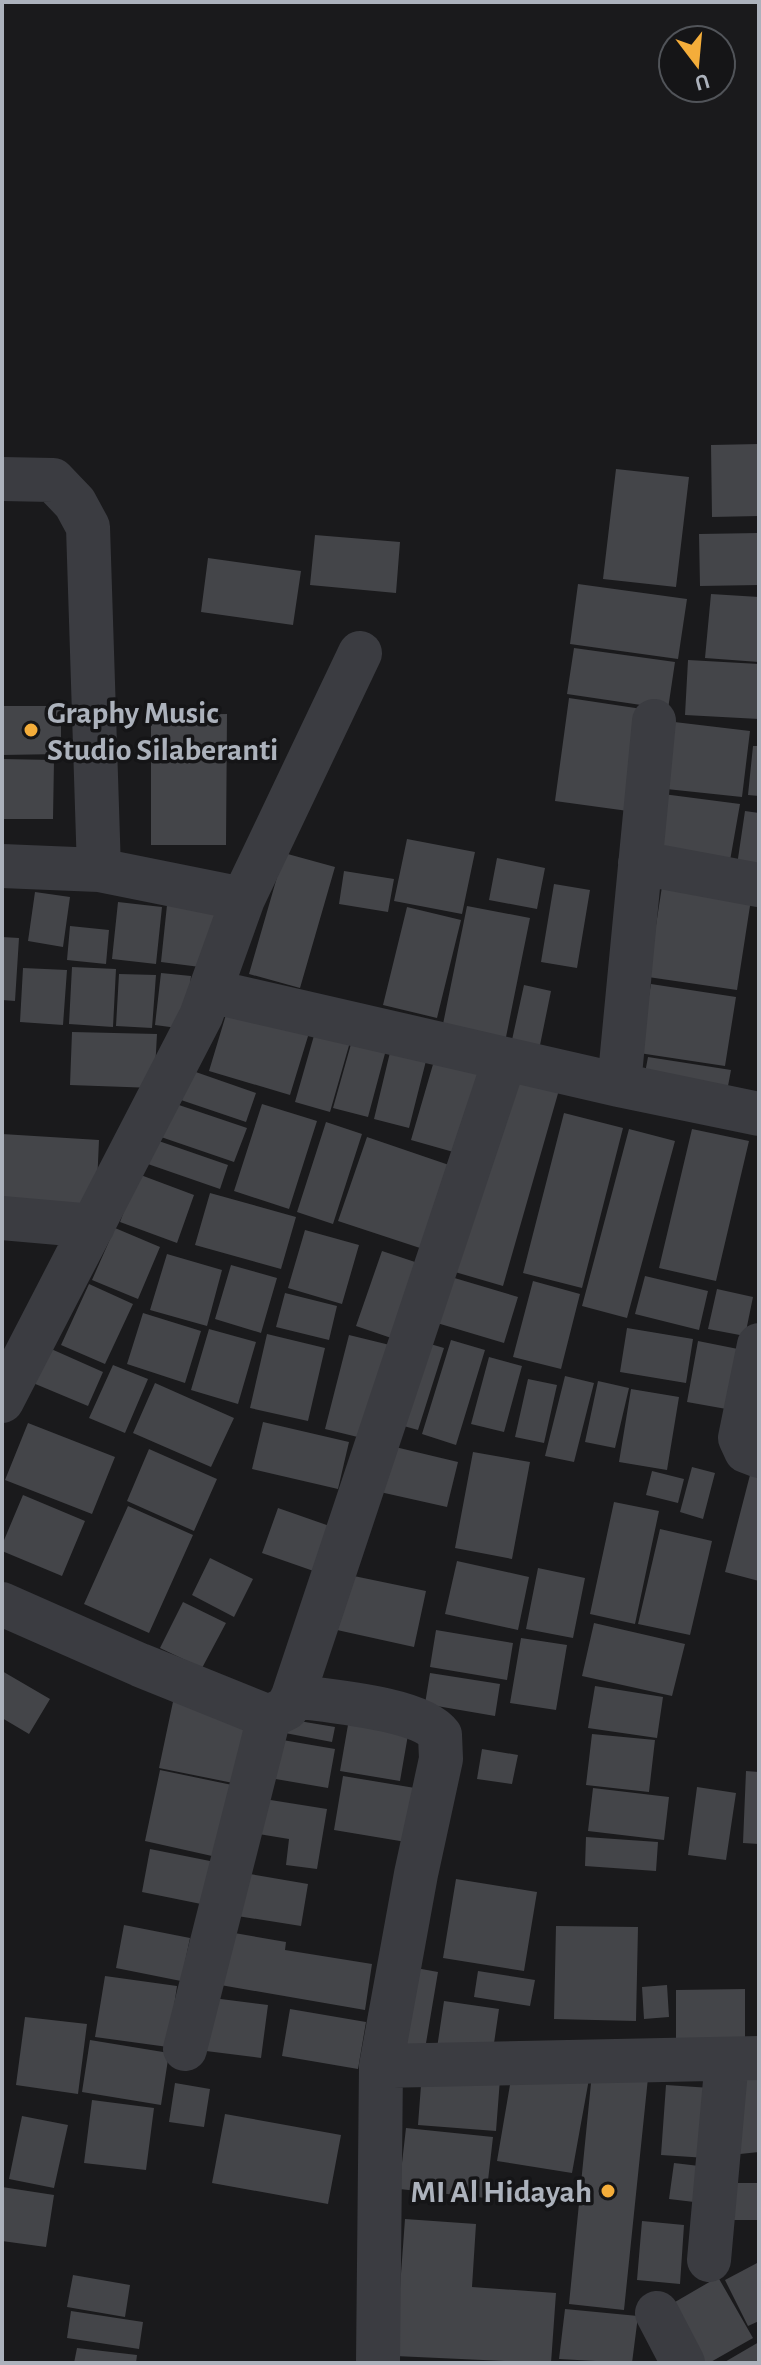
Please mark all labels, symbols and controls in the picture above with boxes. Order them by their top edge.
north arrow [657,24,737,104]
text: U [692,70,712,95]
place label: Graphy Music Studio Silaberanti [47,697,278,766]
marker: Graphy Music Studio Silaberanti [22,721,40,739]
place label: MI Al Hidayah [411,2176,592,2208]
marker: MI Al Hidayah [599,2182,617,2200]

